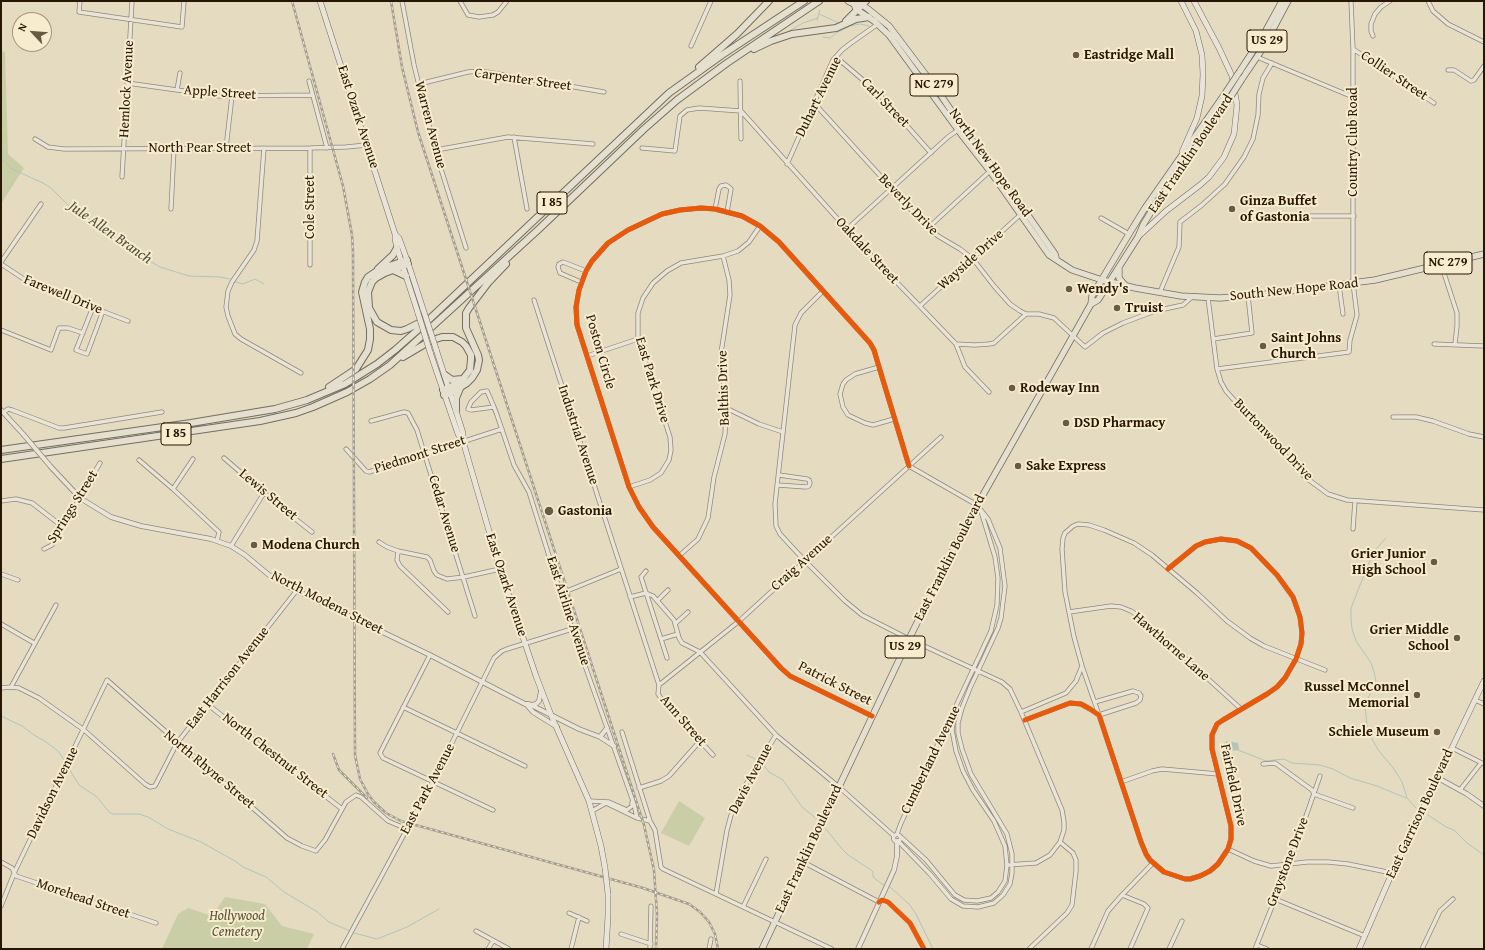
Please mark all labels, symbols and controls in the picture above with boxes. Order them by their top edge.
north arrow [12,12,52,52]
text: N [13,20,31,34]
road number: US 29 [1247,30,1287,52]
street label: Hemlock Avenue [116,40,138,138]
place label: Eastridge Mall [1084,47,1174,63]
street label: Collier Street [1357,47,1431,105]
marker: Eastridge Mall [1071,50,1081,60]
street label: Duhart Avenue [792,54,846,140]
street label: East Ozark Avenue [333,63,383,171]
street label: Carpenter Street [473,65,573,95]
road number: NC 279 [910,74,958,96]
street label: Carl Street [857,75,913,131]
street label: Warren Avenue [410,79,450,171]
street label: Apple Street [183,82,257,104]
street label: Country Club Road [1345,87,1361,197]
street label: East Franklin Boulevard [1145,91,1237,217]
street label: North New Hope Road [945,106,1035,220]
street label: North Pear Street [149,140,251,156]
street label: Beverly Drive [875,171,941,239]
street label: Cole Street [302,175,318,239]
road number: I 85 [537,192,567,214]
place label: Ginza Buffet of Gastonia [1240,193,1317,226]
water label: Jule Allen Branch [65,198,155,268]
marker: Ginza Buffet of Gastonia [1227,204,1237,214]
street label: Oakdale Street [832,214,902,288]
street label: Wayside Drive [935,226,1007,294]
road number: NC 279 [1424,252,1472,274]
street label: Farewell Drive [21,272,105,318]
street label: South New Hope Road [1229,275,1359,305]
place label: Wendy's [1077,281,1129,297]
marker: Wendy's [1064,284,1074,294]
place label: Truist [1125,300,1163,316]
marker: Truist [1112,303,1122,313]
street label: Poston Circle [581,313,619,391]
place label: Saint Johns Church [1271,330,1341,362]
street label: East Park Drive [631,335,673,425]
marker: Saint Johns Church [1258,341,1268,351]
street label: Balthis Drive [714,350,734,426]
place label: Rodeway Inn [1020,380,1100,396]
street label: Industrial Avenue [554,383,602,487]
marker: Rodeway Inn [1007,383,1017,393]
street label: Burtonwood Drive [1230,396,1316,484]
place label: DSD Pharmacy [1074,415,1166,431]
marker: DSD Pharmacy [1061,418,1071,428]
road number: I 85 [161,423,191,445]
street label: Piedmont Street [372,432,468,478]
place label: Sake Express [1026,458,1106,474]
marker: Sake Express [1013,461,1023,471]
street label: Lewis Street [235,466,301,524]
street label: Springs Street [44,467,102,547]
street label: Cedar Avenue [424,473,464,555]
street label: East Franklin Boulevard [911,492,989,624]
place label: Gastonia [558,503,612,519]
marker: Gastonia [543,505,555,517]
street label: East Ozark Avenue [481,531,531,639]
street label: Craig Avenue [768,531,836,595]
place label: Modena Church [262,537,360,553]
marker: Modena Church [249,540,259,550]
place label: Grier Junior High School [1351,546,1426,578]
street label: East Airline Avenue [542,554,594,668]
marker: Grier Junior High School [1429,557,1439,567]
street label: North Modena Street [268,567,386,639]
street label: Hawthorne Lane [1129,609,1213,685]
place label: Grier Middle School [1370,622,1449,654]
street label: East Harrison Avenue [183,623,273,733]
marker: Grier Middle School [1452,633,1462,643]
road number: US 29 [885,636,925,658]
street label: Patrick Street [795,658,875,710]
place label: Russel McConnel Memorial [1304,679,1409,712]
marker: Russel McConnel Memorial [1412,690,1422,700]
street label: Ann Street [656,692,710,750]
street label: Cumberland Avenue [898,703,964,817]
street label: North Chestnut Street [219,710,331,802]
place label: Schiele Museum [1329,724,1429,740]
street label: North Rhyne Street [160,727,258,813]
marker: Schiele Museum [1432,727,1442,737]
street label: East Park Avenue [397,741,459,837]
street label: Davis Avenue [725,741,777,817]
street label: Fairfield Drive [1216,742,1250,828]
street label: Davidson Avenue [24,744,82,842]
street label: East Garrison Boulevard [1383,747,1457,881]
street label: East Franklin Boulevard [772,782,846,916]
street label: Graystone Drive [1263,815,1313,909]
street label: Morehead Street [34,875,132,923]
park label: Hollywood Cemetery [209,908,265,940]

